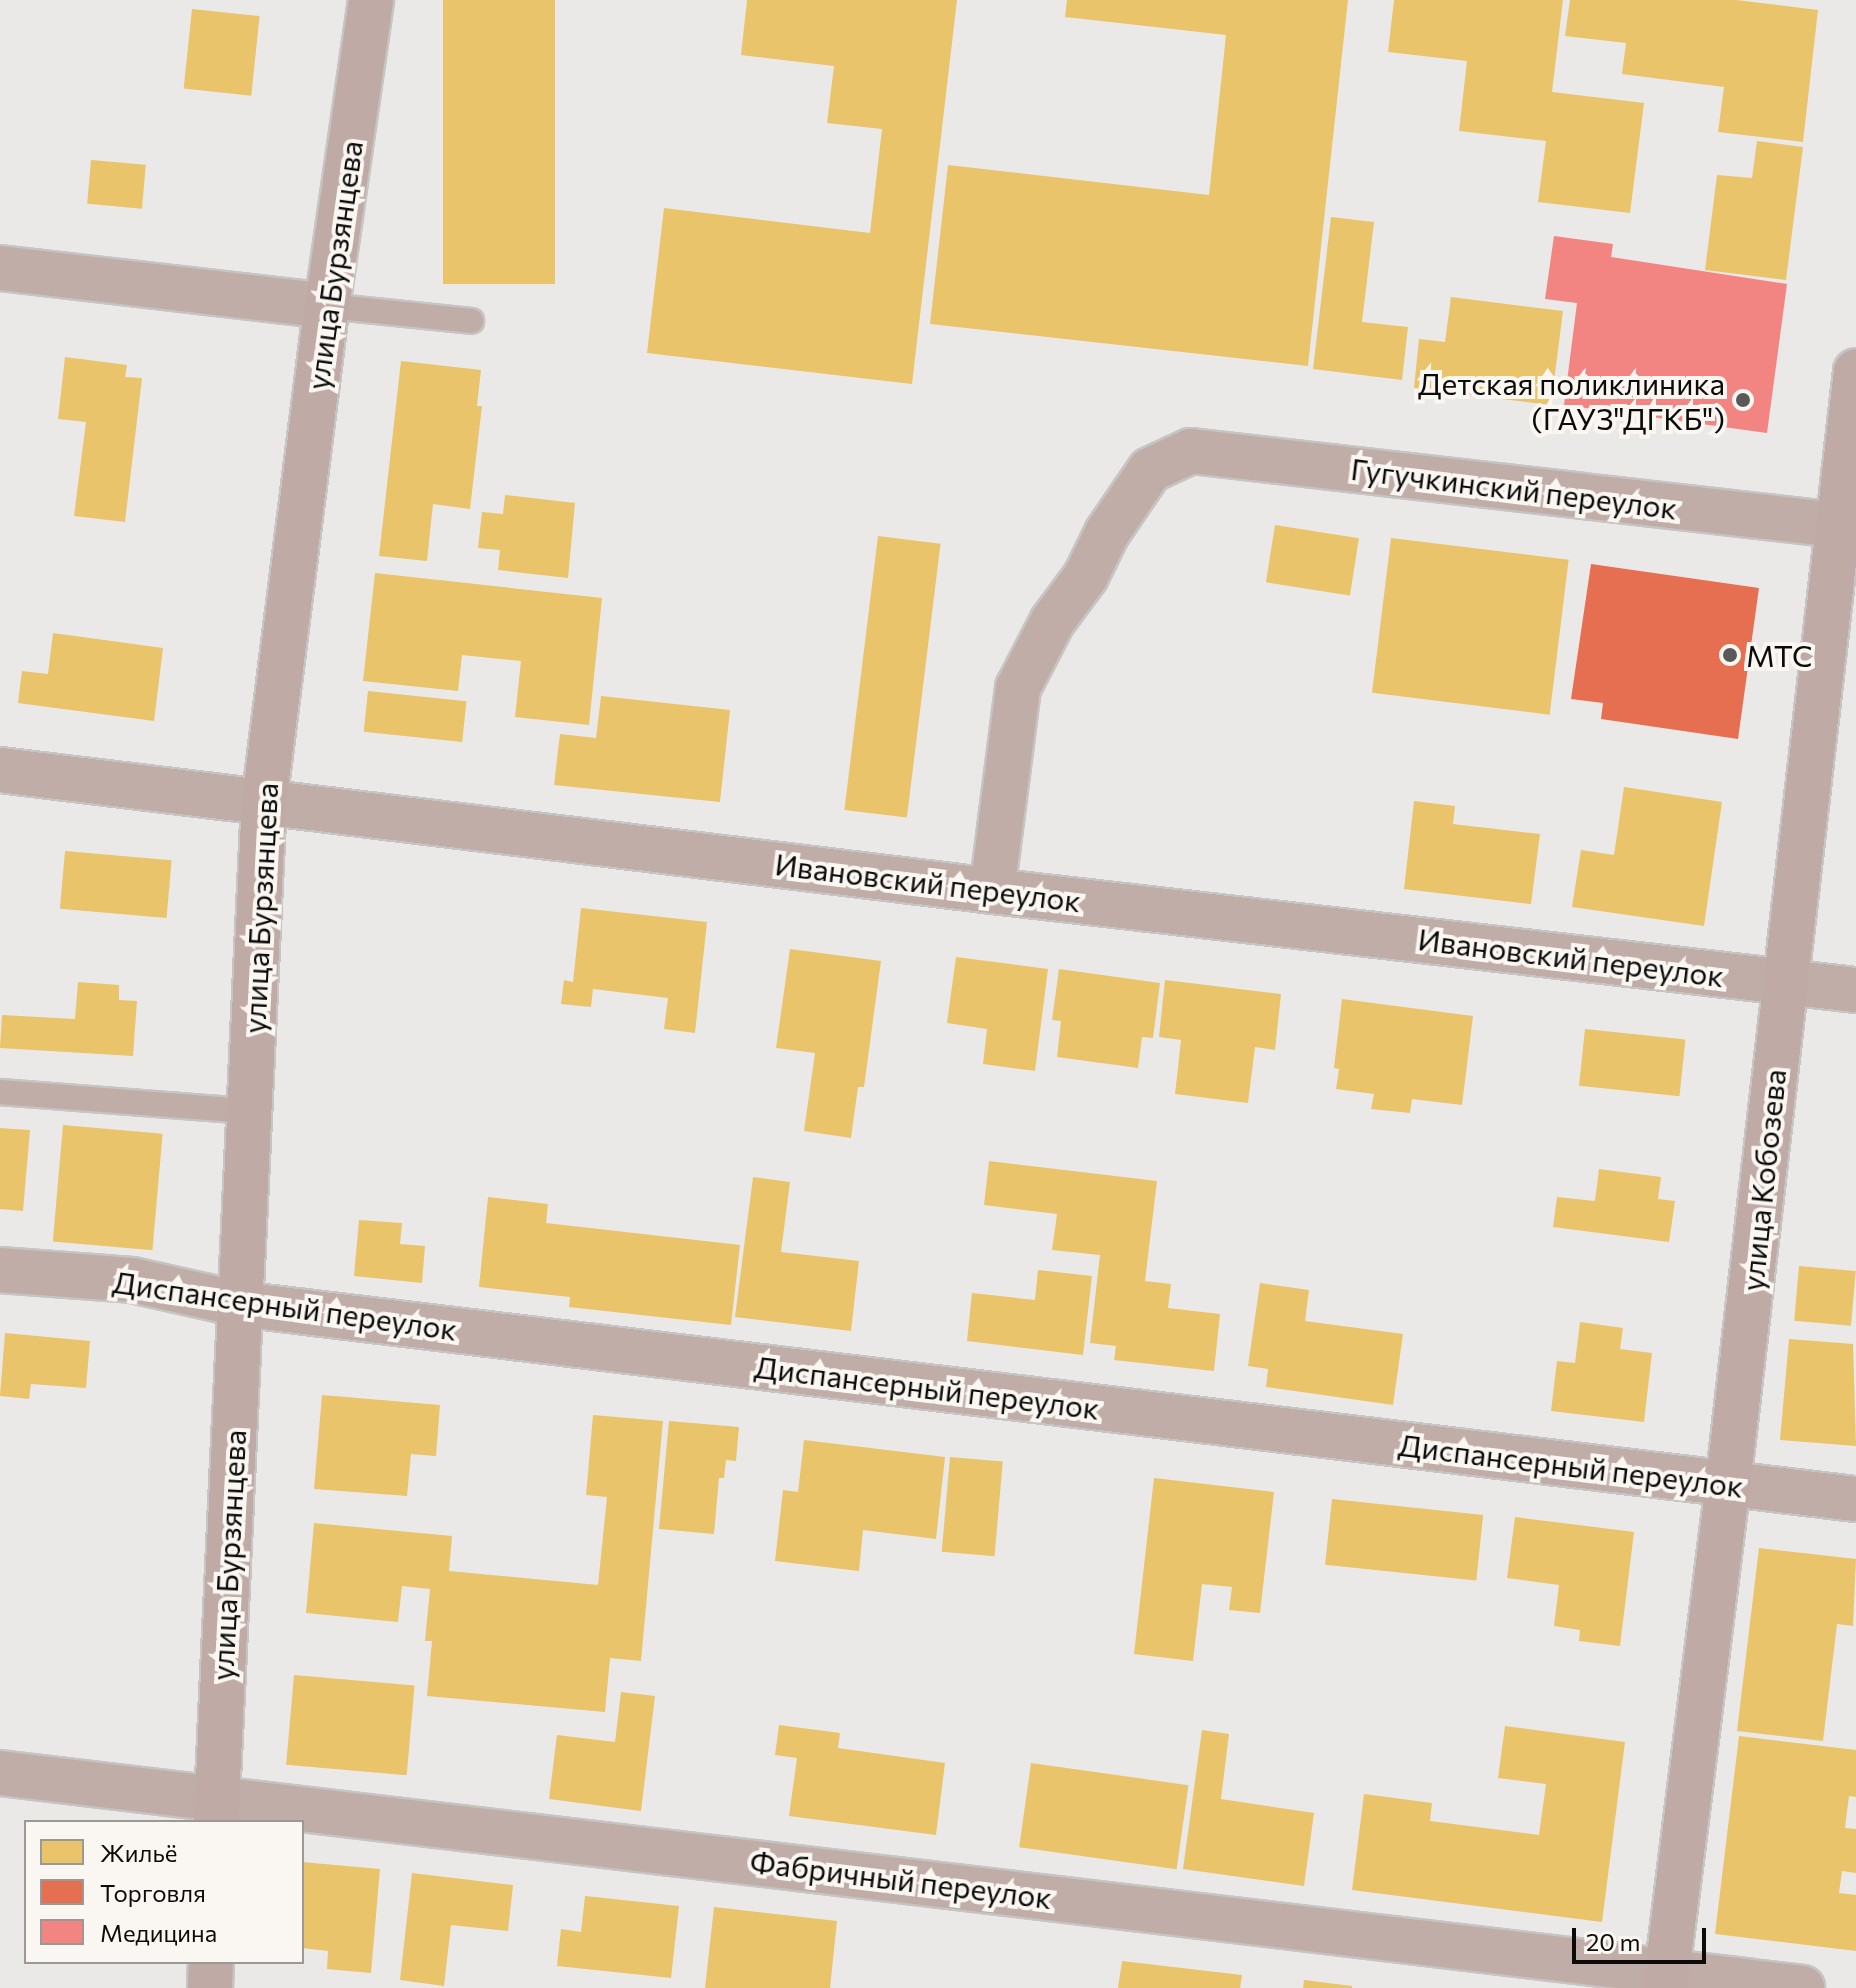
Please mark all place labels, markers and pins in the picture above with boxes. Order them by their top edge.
place label: Детская поликлиника (ГАУЗ"ДГКБ") [1418,365,1725,436]
marker: Детская поликлиника (ГАУЗ"ДГКБ") [1732,389,1754,411]
place label: МТС [1746,637,1812,673]
marker: МТС [1721,646,1739,664]

